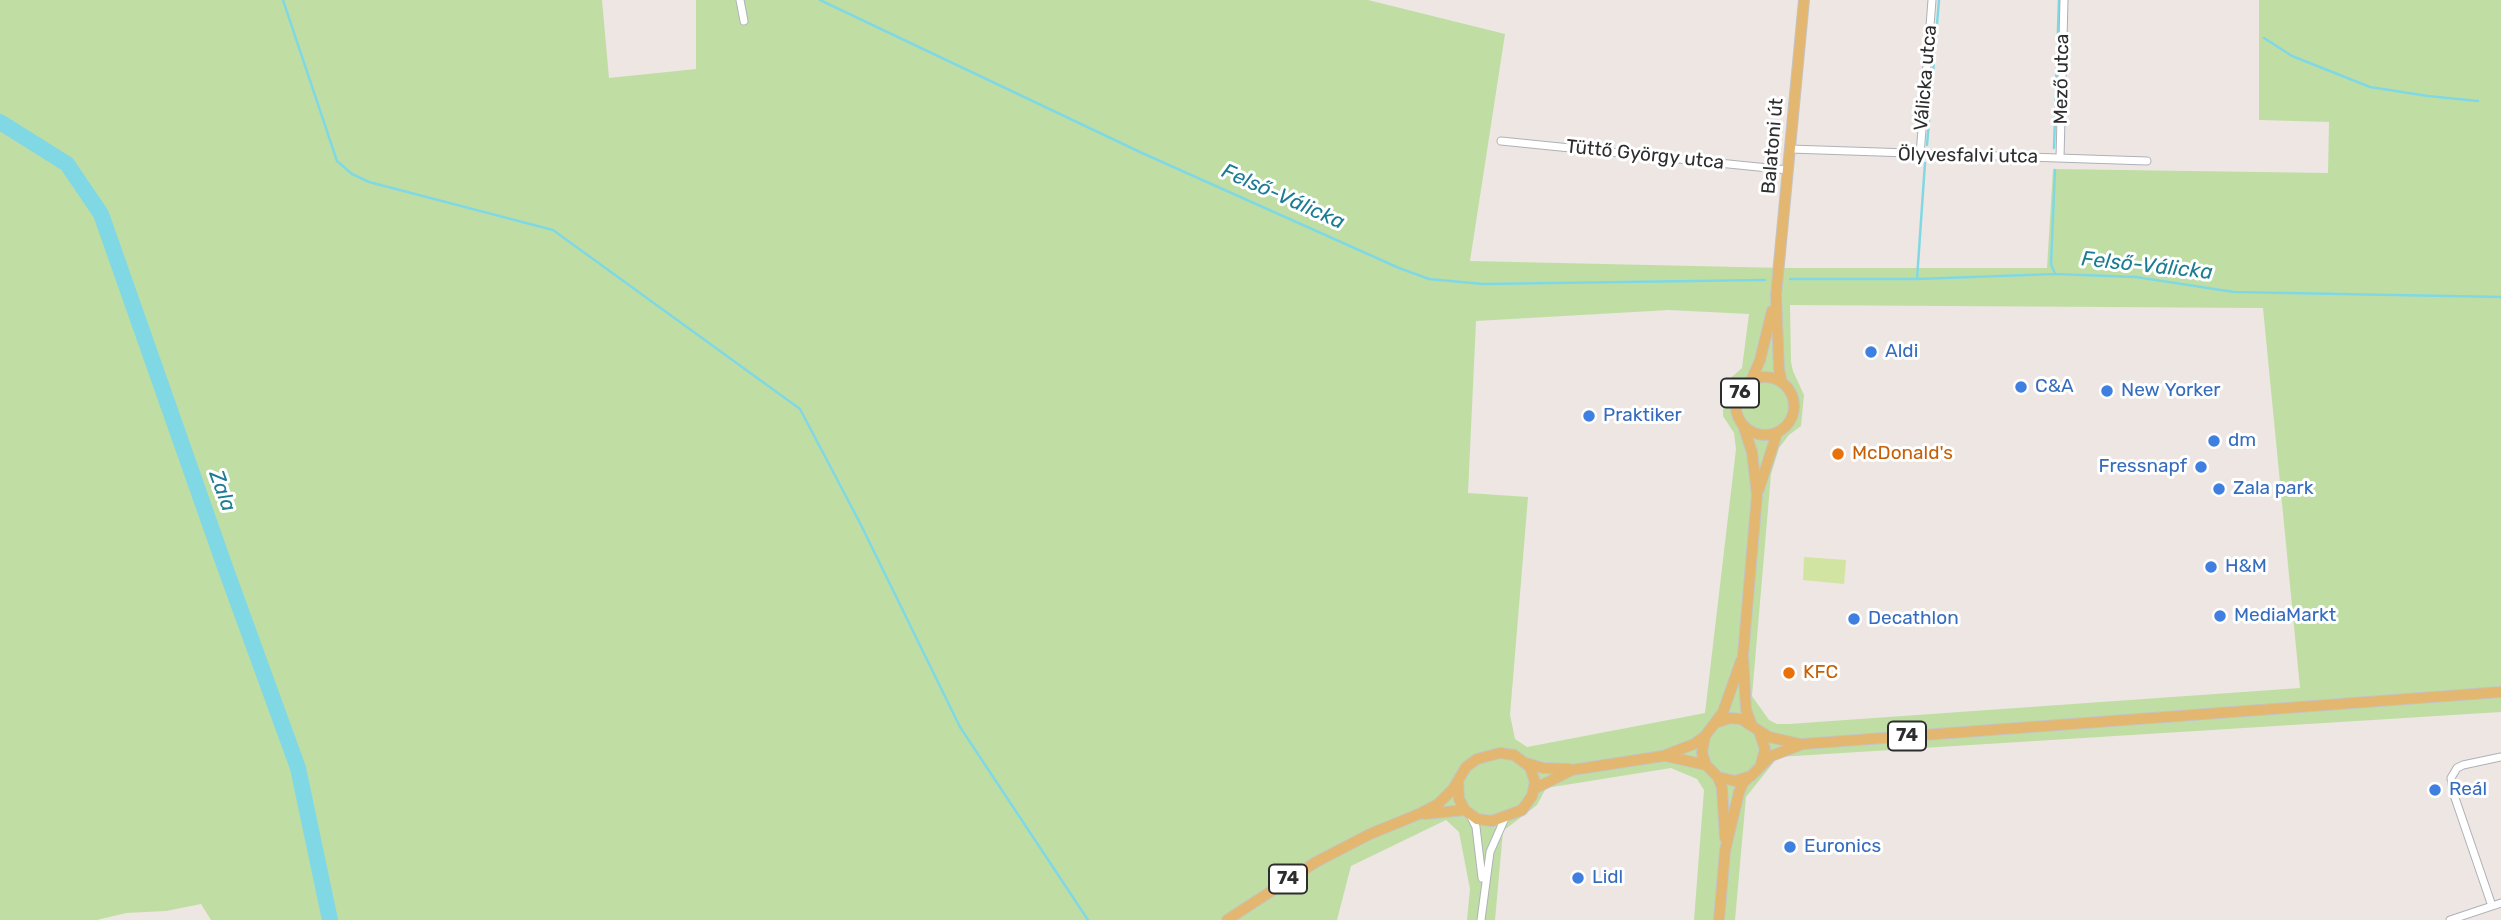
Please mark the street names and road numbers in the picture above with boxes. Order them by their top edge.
street label: Válicka utca [1910,24,1942,132]
street label: Mező utca [2050,33,2074,125]
street label: Balatoni út [1757,97,1789,195]
street label: Tüttő György utca [1565,135,1725,175]
street label: Ölyvesfalvi utca [1898,143,2038,169]
road number: 76 [1721,379,1759,408]
road number: 74 [1888,722,1926,750]
road number: 74 [1269,864,1307,894]

